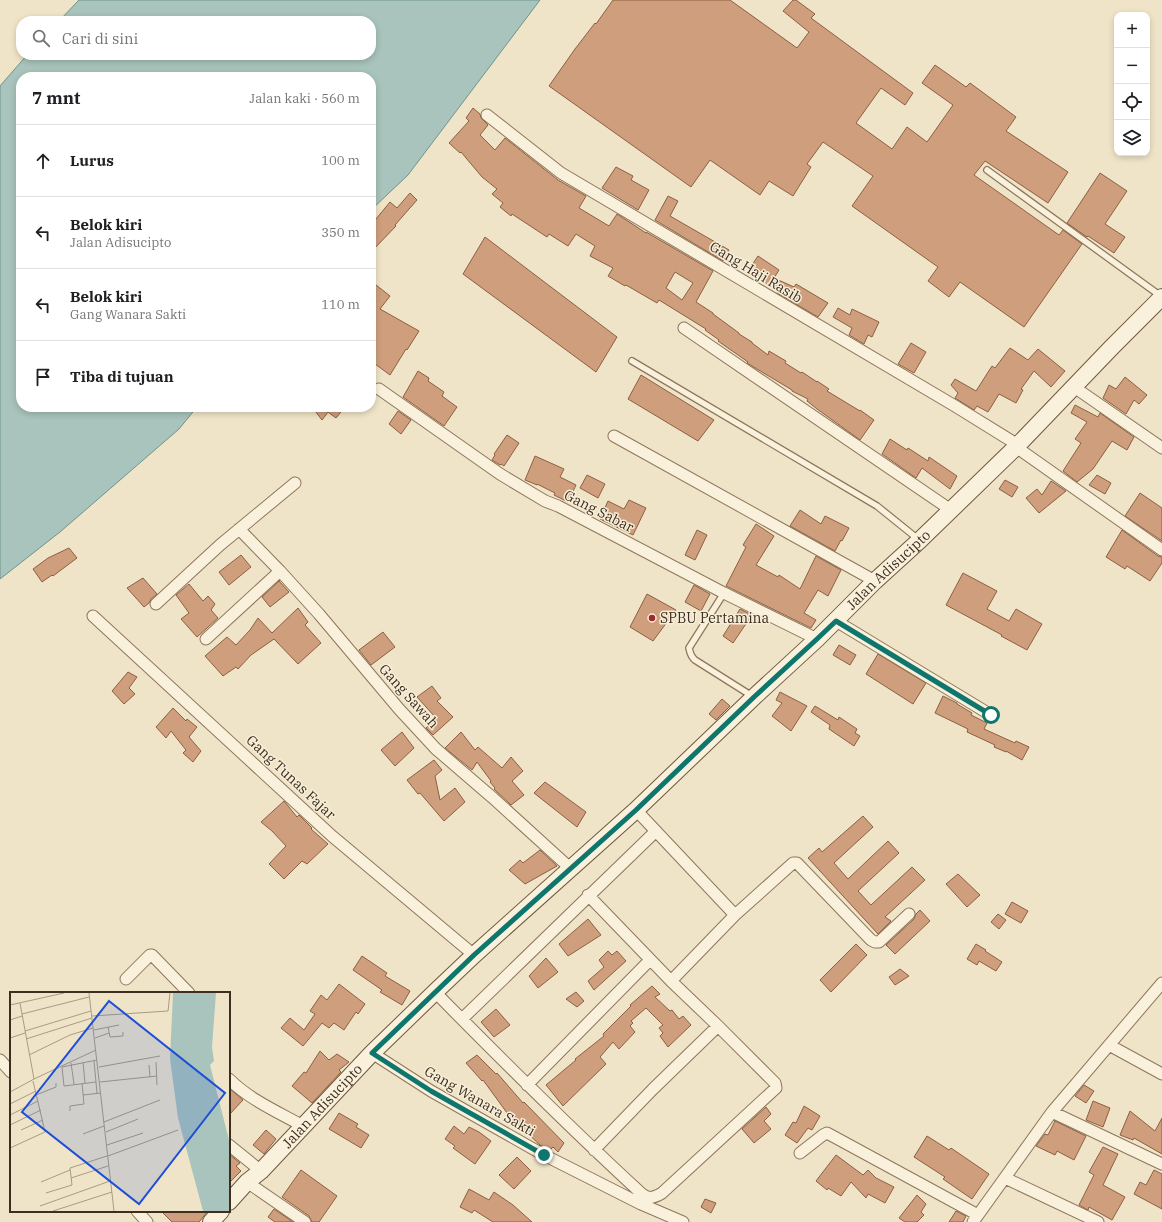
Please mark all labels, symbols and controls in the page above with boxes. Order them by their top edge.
map controls [1114,12,1150,156]
button: + [1114,12,1150,48]
search box [16,16,376,60]
icon: search [30,27,52,49]
text: Cari di sini [62,29,138,48]
button: − [1114,48,1150,84]
button: locate [1114,84,1150,120]
text: 7 mnt [32,87,80,109]
text: Jalan kaki · 560 m [249,90,360,107]
button: layers [1114,120,1150,156]
icon: ahead [32,150,54,172]
text: Lurus [70,151,114,170]
text: 100 m [321,152,360,169]
text: Belok kiri [70,215,142,234]
icon: left [32,222,54,244]
text: 350 m [321,224,360,241]
text: Jalan Adisucipto [70,234,171,251]
street label: Gang Haji Rasib [706,237,806,307]
text: Belok kiri [70,287,142,306]
icon: left [32,294,54,316]
text: 110 m [321,296,360,313]
text: Gang Wanara Sakti [70,306,186,323]
icon: arrive [32,366,54,388]
text: Tiba di tujuan [70,367,174,386]
street label: Gang Sabar [561,486,638,537]
street label: Jalan Adisucipto [842,526,934,614]
place label: SPBU Pertamina [660,609,769,627]
marker: SPBU Pertamina [647,613,657,623]
street label: Gang Sawah [375,660,443,732]
route start [982,706,1000,724]
street label: Gang Tunas Fajar [243,731,340,824]
inset map [10,992,230,1212]
street label: Jalan Adisucipto [278,1060,366,1152]
street label: Gang Wanara Sakti [421,1062,539,1140]
route end [535,1146,553,1164]

